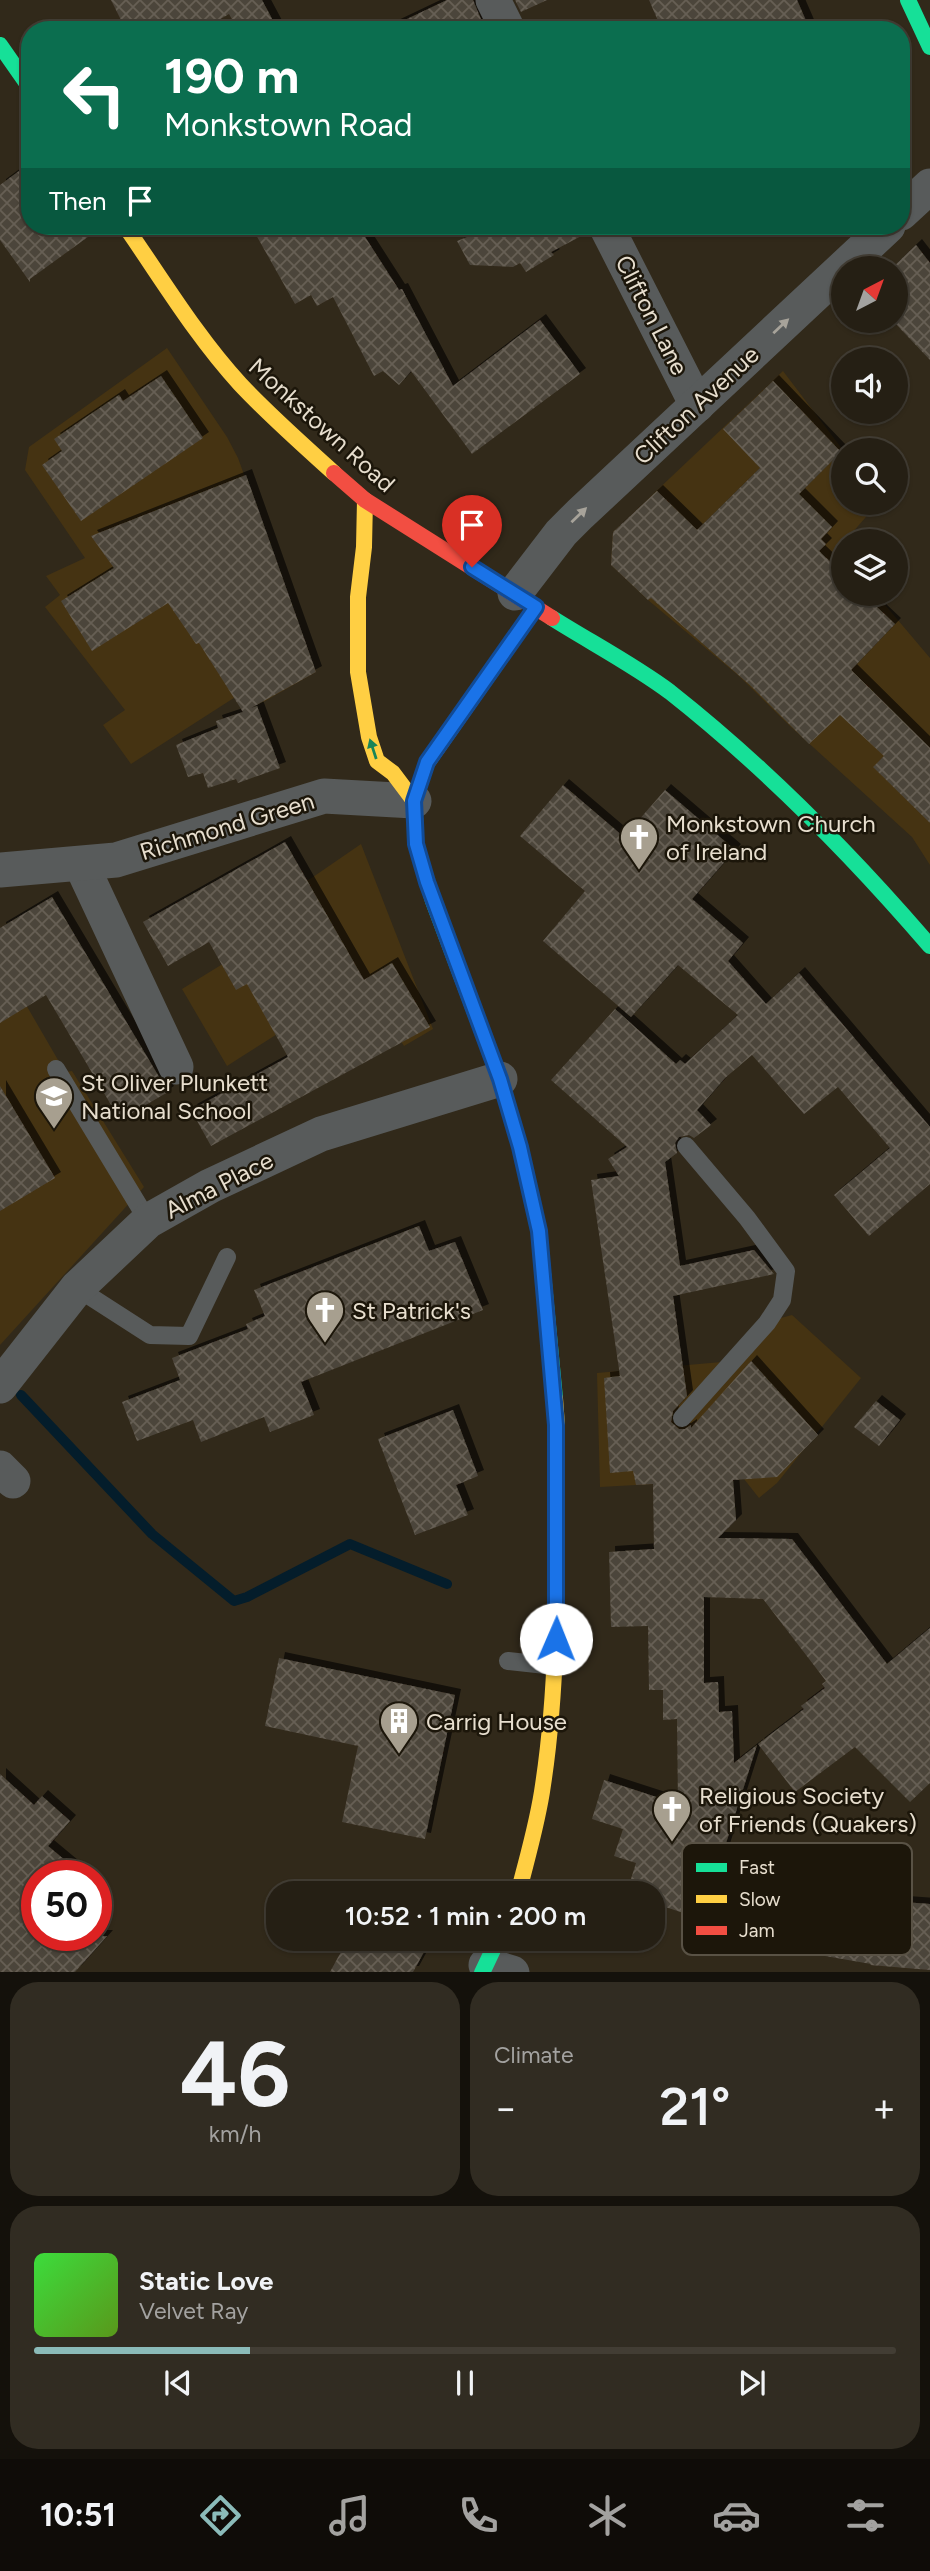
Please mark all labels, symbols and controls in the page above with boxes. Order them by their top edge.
text: 190 m [164,46,299,105]
icon: left [49,49,140,140]
text: Monkstown Road [164,106,413,144]
icon: arrive [121,182,159,220]
text: Then [49,185,107,217]
street label: Clifton Lane [609,250,695,380]
north arrow [831,256,908,332]
map controls [831,256,908,606]
one-way arrow [772,319,789,335]
street label: Clifton Avenue [627,340,765,470]
button: sound [831,347,908,424]
street label: Monkstown Road [243,352,401,498]
button: search [831,438,908,515]
pin [442,495,502,567]
icon: arrive [453,506,491,544]
one-way arrow [571,507,587,523]
button: layers [831,529,908,606]
one-way arrow [367,739,378,760]
street label: Richmond Green [136,786,318,866]
place label: Monkstown Church of Ireland [666,809,876,866]
church icon: Monkstown Church of Ireland [618,816,660,871]
place label: St Oliver Plunkett National School [81,1068,268,1125]
school or university icon: St Oliver Plunkett National School [33,1075,75,1130]
street label: Alma Place [160,1145,278,1225]
church icon: St Patrick's [304,1289,346,1344]
place label: St Patrick's [352,1296,471,1325]
position arrow [519,1602,593,1676]
building icon: Carrig House [378,1700,420,1755]
place label: Carrig House [426,1707,567,1736]
place label: Religious Society of Friends (Quakers) [699,1781,917,1838]
church icon: Religious Society of Friends (Quakers) [651,1788,693,1843]
legend [682,1843,912,1955]
text: Fast [739,1856,775,1879]
speed limit sign: 50 [21,1860,112,1951]
text: Slow [739,1888,781,1911]
text: 10:52 · 1 min · 200 m [345,1900,586,1932]
text: Jam [739,1919,775,1942]
text: 46 [180,2020,290,2129]
text: Climate [494,2041,573,2069]
text: 21° [660,2076,730,2138]
text: − [494,2085,518,2131]
text: + [872,2085,896,2131]
text: km/h [209,2120,261,2148]
text: Static Love [139,2265,273,2297]
text: Velvet Ray [139,2297,248,2325]
icon: previous [159,2364,197,2402]
icon: pause [446,2364,484,2402]
icon: next [733,2364,771,2402]
icon: directions [196,2491,245,2540]
icon: music [325,2491,374,2540]
icon: phone [454,2491,503,2540]
icon: climate [583,2491,632,2540]
icon: car [712,2491,761,2540]
icon: filters [841,2491,890,2540]
text: 10:51 [40,2496,116,2534]

